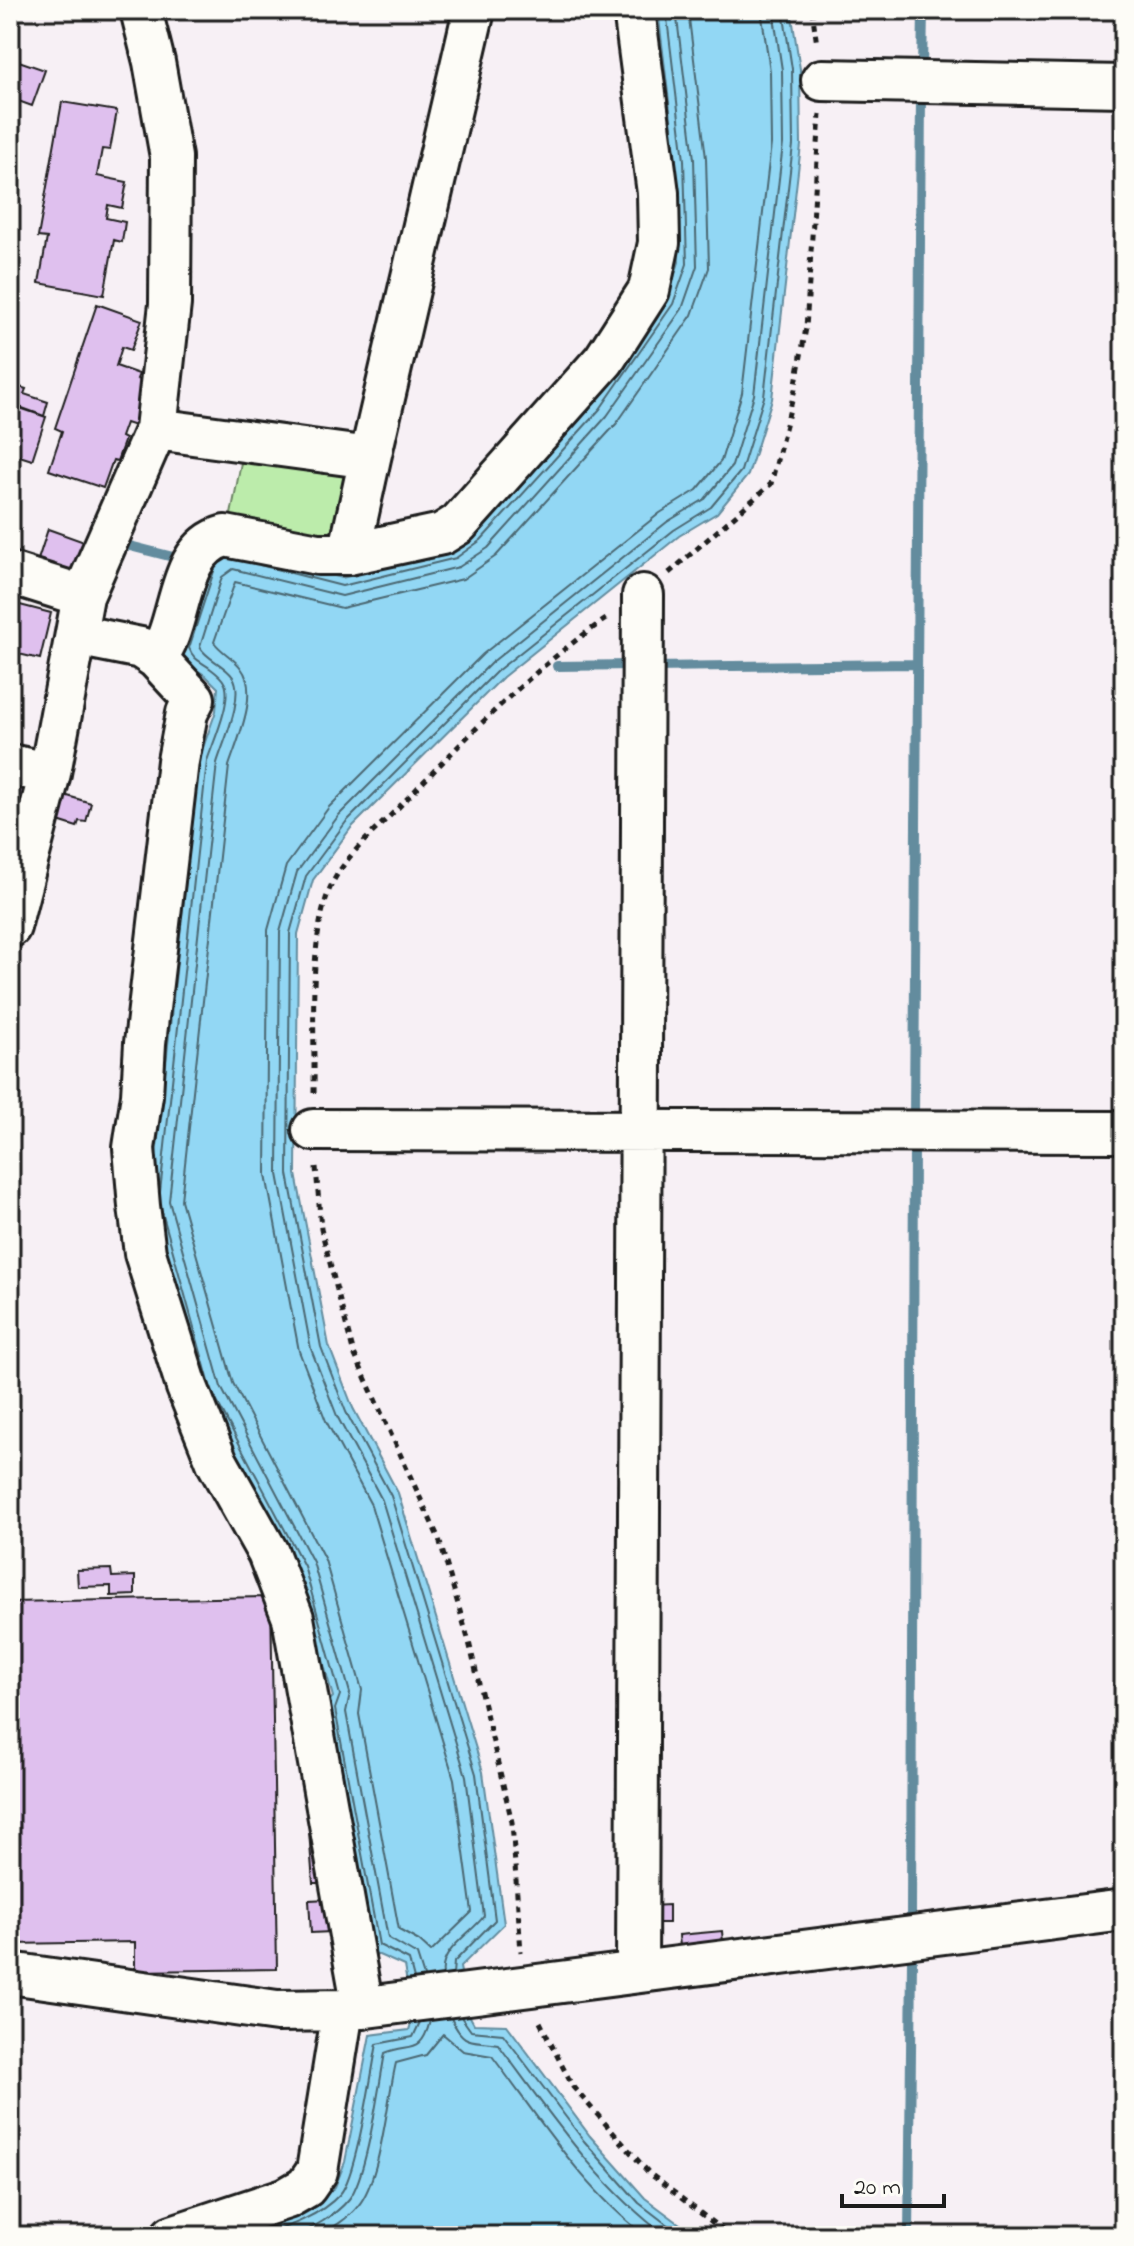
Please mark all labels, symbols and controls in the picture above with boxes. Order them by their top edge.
scale bar [842,2158,944,2208]
text: 20 m [854,2171,901,2206]

